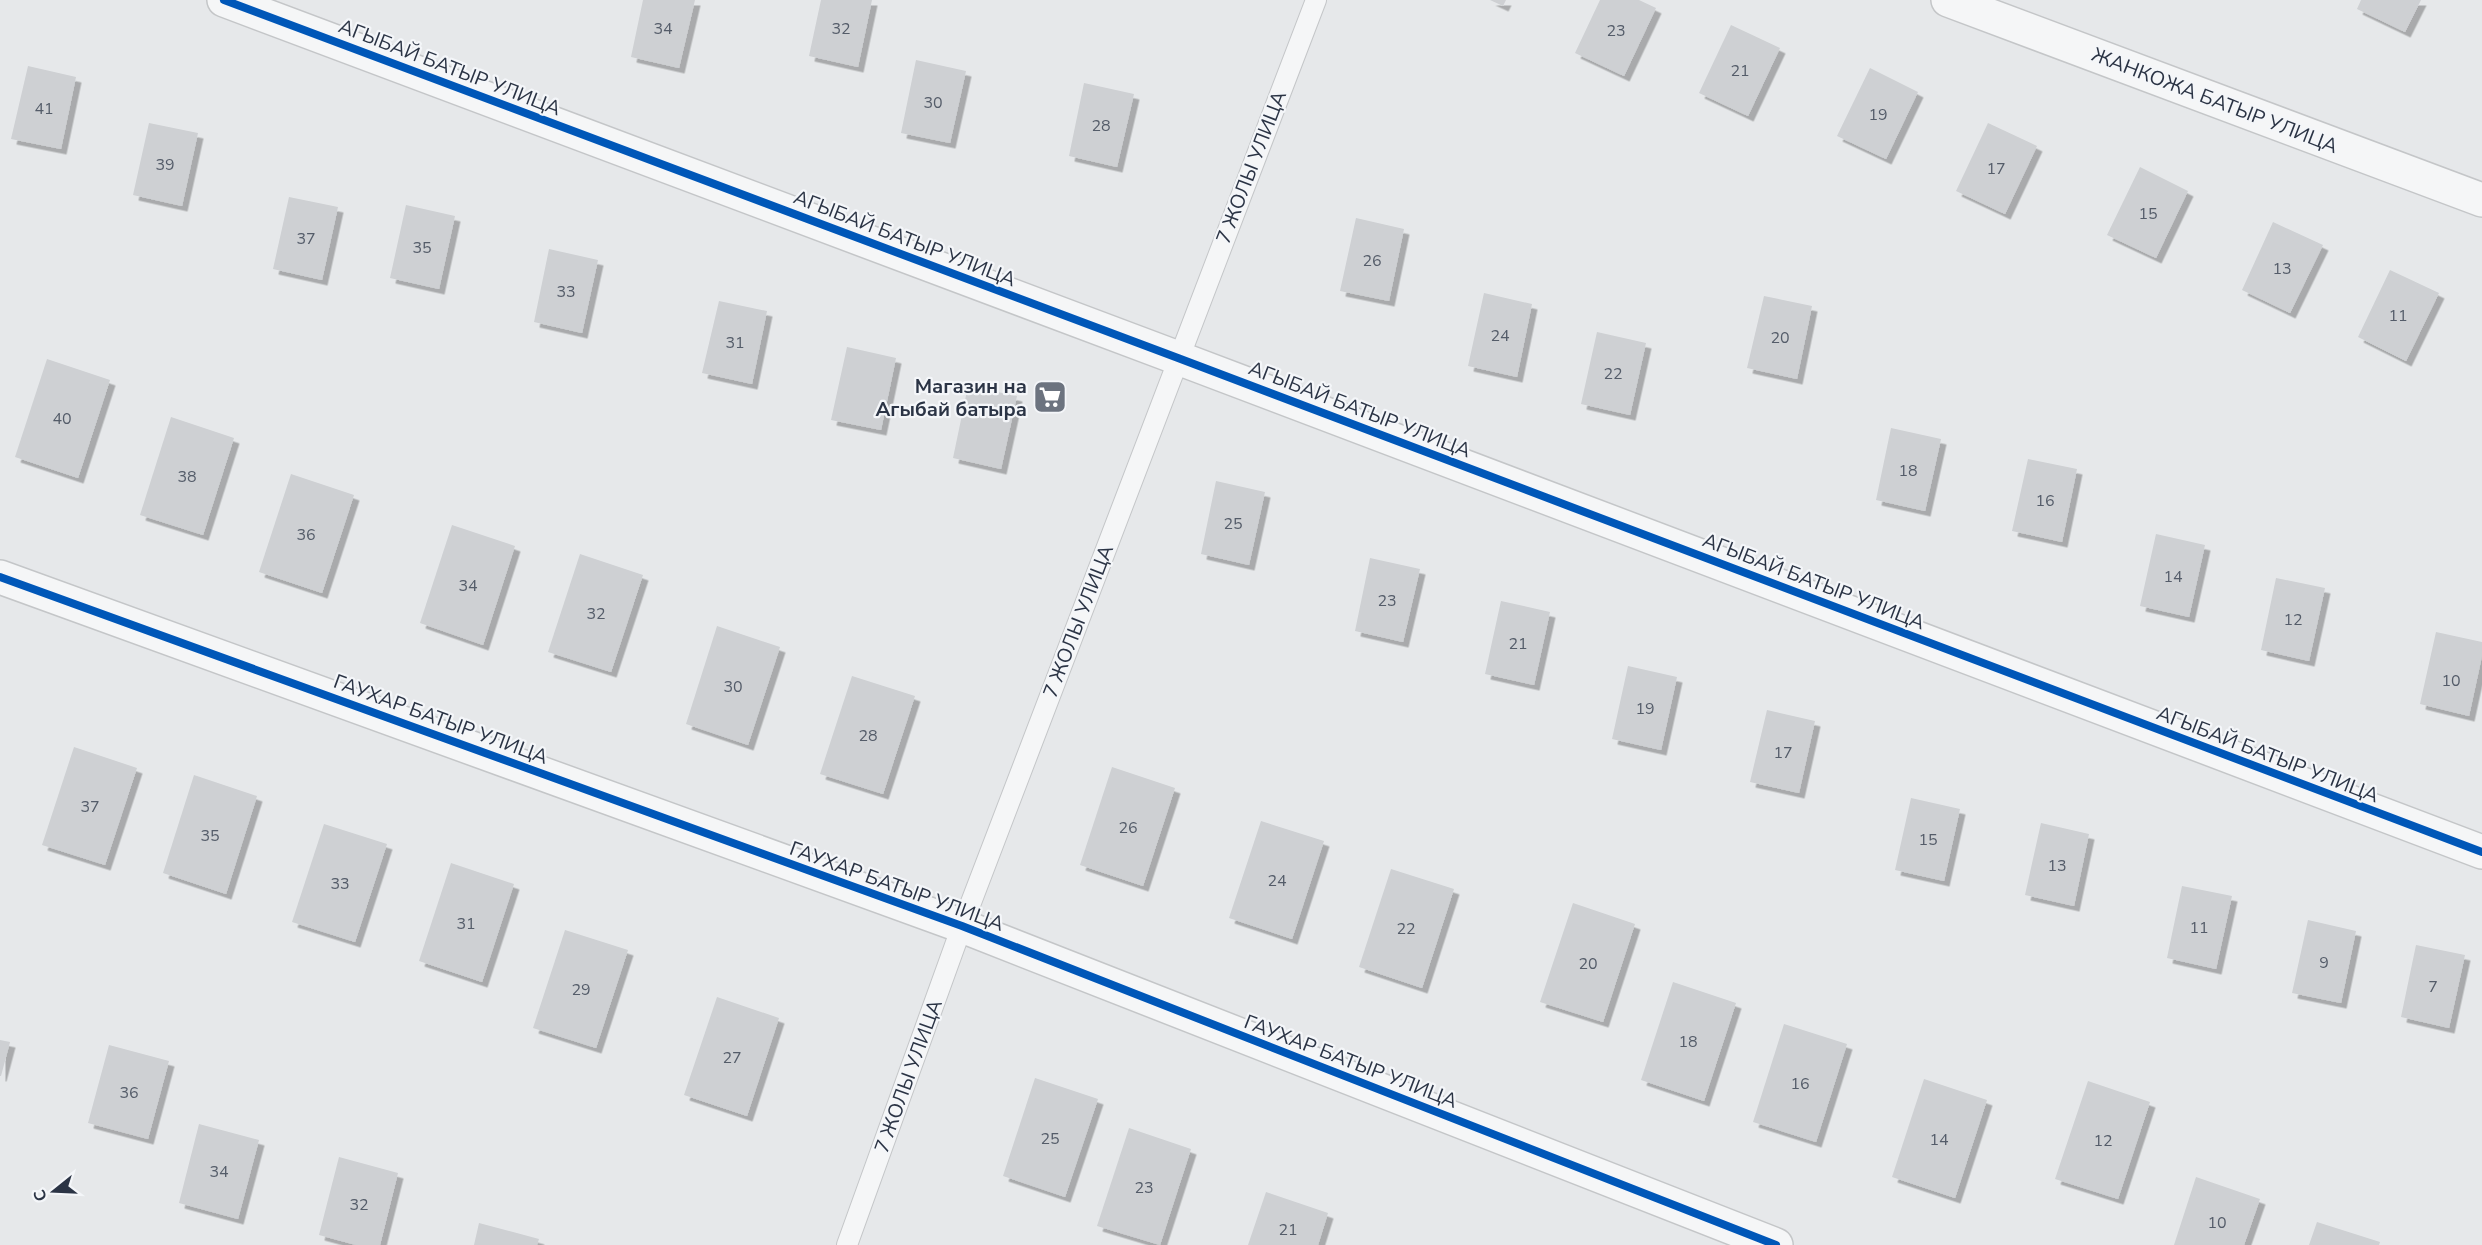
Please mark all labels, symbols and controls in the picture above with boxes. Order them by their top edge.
street label: АГЫБАЙ БАТЫР УЛИЦА [335,13,565,123]
house number: 34 [653,18,673,40]
house number: 32 [831,18,851,40]
house number: 23 [1606,20,1626,42]
street label: ЖАНКОЖА БАТЫР УЛИЦА [2088,41,2342,160]
house number: 21 [1730,60,1750,82]
street label: 7 ЖОЛЫ УЛИЦА [1210,87,1293,247]
house number: 30 [923,92,943,114]
house number: 41 [34,98,54,120]
house number: 19 [1868,104,1888,126]
house number: 28 [1091,115,1111,137]
house number: 39 [155,154,175,176]
house number: 17 [1986,158,2006,180]
street label: АГЫБАЙ БАТЫР УЛИЦА [790,184,1020,294]
house number: 15 [2138,203,2158,225]
house number: 37 [296,228,316,250]
house number: 35 [412,237,432,259]
house number: 26 [1362,250,1382,272]
house number: 13 [2272,258,2292,280]
house number: 33 [556,281,576,303]
house number: 11 [2388,305,2408,327]
house number: 24 [1490,325,1510,347]
house number: 20 [1770,327,1790,349]
house number: 31 [725,332,745,354]
street label: АГЫБАЙ БАТЫР УЛИЦА [1245,355,1475,465]
house number: 22 [1603,363,1623,385]
place label: Магазин на Агыбай батыра [875,373,1027,423]
supermarket icon: Магазин на Агыбай батыра [1032,379,1068,415]
house number: 40 [52,408,72,430]
house number: 18 [1898,460,1918,482]
house number: 38 [177,466,197,488]
house number: 16 [2035,490,2055,512]
house number: 25 [1223,513,1243,535]
house number: 36 [296,524,316,546]
street label: АГЫБАЙ БАТЫР УЛИЦА [1699,527,1929,637]
street label: 7 ЖОЛЫ УЛИЦА [1037,541,1120,701]
house number: 14 [2163,566,2183,588]
house number: 34 [458,575,478,597]
house number: 23 [1377,590,1397,612]
house number: 32 [586,603,606,625]
house number: 12 [2283,609,2303,631]
house number: 21 [1508,633,1528,655]
street label: ГАУХАР БАТЫР УЛИЦА [330,668,552,771]
house number: 10 [2441,670,2461,692]
house number: 30 [723,676,743,698]
house number: 19 [1635,698,1655,720]
street label: АГЫБАЙ БАТЫР УЛИЦА [2153,700,2383,810]
house number: 28 [858,725,878,747]
house number: 17 [1773,742,1793,764]
house number: 37 [80,796,100,818]
house number: 26 [1118,817,1138,839]
house number: 35 [200,825,220,847]
house number: 15 [1918,829,1938,851]
street label: ГАУХАР БАТЫР УЛИЦА [786,835,1008,938]
house number: 13 [2047,855,2067,877]
house number: 24 [1267,870,1287,892]
house number: 33 [330,873,350,895]
house number: 31 [456,913,476,935]
house number: 11 [2189,917,2209,939]
house number: 22 [1396,918,1416,940]
house number: 9 [2319,952,2329,974]
house number: 20 [1578,953,1598,975]
house number: 7 [2428,976,2438,998]
house number: 29 [571,979,591,1001]
street label: 7 ЖОЛЫ УЛИЦА [868,995,949,1157]
street label: ГАУХАР БАТЫР УЛИЦА [1240,1008,1462,1115]
house number: 18 [1678,1031,1698,1053]
house number: 27 [722,1047,742,1069]
house number: 16 [1790,1073,1810,1095]
house number: 36 [119,1082,139,1104]
house number: 25 [1040,1128,1060,1150]
house number: 14 [1929,1129,1949,1151]
house number: 12 [2093,1130,2113,1152]
north arrow [24,1161,84,1221]
house number: 34 [209,1161,229,1183]
house number: 23 [1134,1177,1154,1199]
text: С [29,1187,53,1204]
house number: 32 [349,1194,369,1216]
house number: 10 [2207,1212,2227,1234]
house number: 21 [1278,1219,1298,1241]

